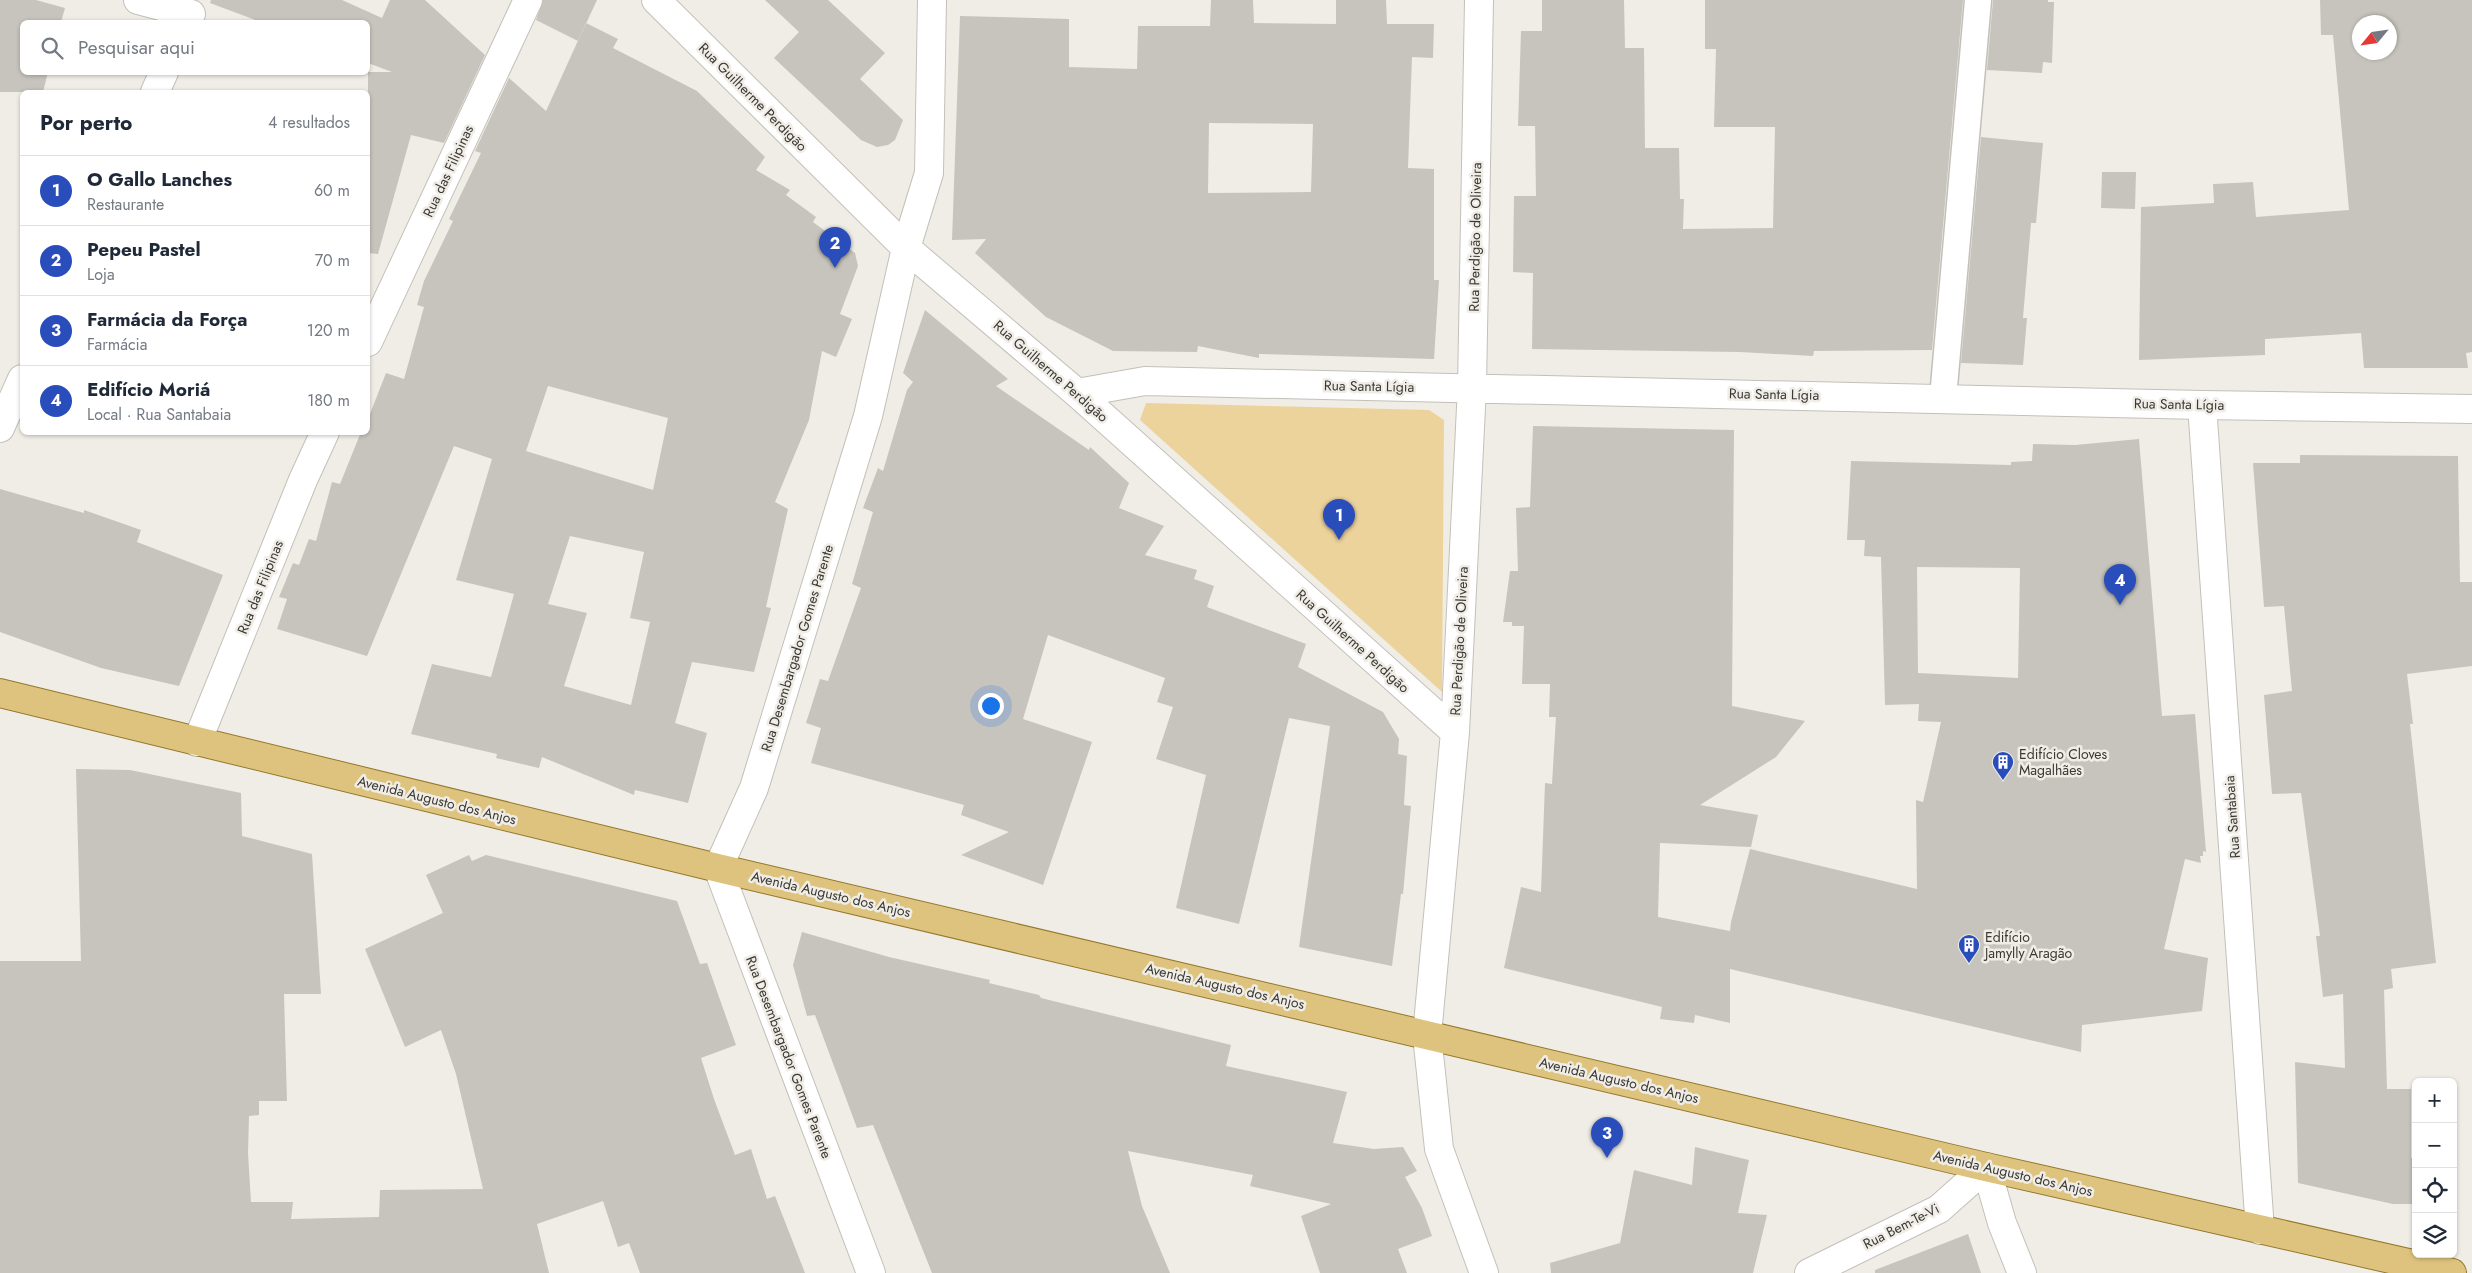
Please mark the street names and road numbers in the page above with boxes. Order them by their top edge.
street label: Rua Guilherme Perdigão [694,38,812,156]
street label: Rua das Filipinas [418,121,478,220]
street label: Rua Perdigão de Oliveira [1464,162,1486,312]
street label: Rua Guilherme Perdigão [989,315,1113,427]
street label: Rua Santa Lígia [1324,375,1414,397]
street label: Rua Santa Lígia [1729,383,1819,405]
street label: Rua Santa Lígia [2134,393,2224,415]
street label: Rua das Filipinas [232,537,288,637]
street label: Rua Desembargador Gomes Parente [756,542,838,754]
street label: Rua Perdigão de Oliveira [1445,566,1473,716]
street label: Rua Guilherme Perdigão [1292,585,1414,698]
street label: Avenida Augusto dos Anjos [356,771,519,829]
street label: Rua Santabaia [2219,775,2245,859]
street label: Avenida Augusto dos Anjos [749,866,913,922]
street label: Rua Desembargador Gomes Parente [741,953,837,1161]
street label: Avenida Augusto dos Anjos [1143,958,1307,1014]
street label: Avenida Augusto dos Anjos [1537,1052,1701,1108]
street label: Avenida Augusto dos Anjos [1931,1145,2095,1201]
street label: Rua Bem-Te-Vi [1859,1198,1943,1254]

